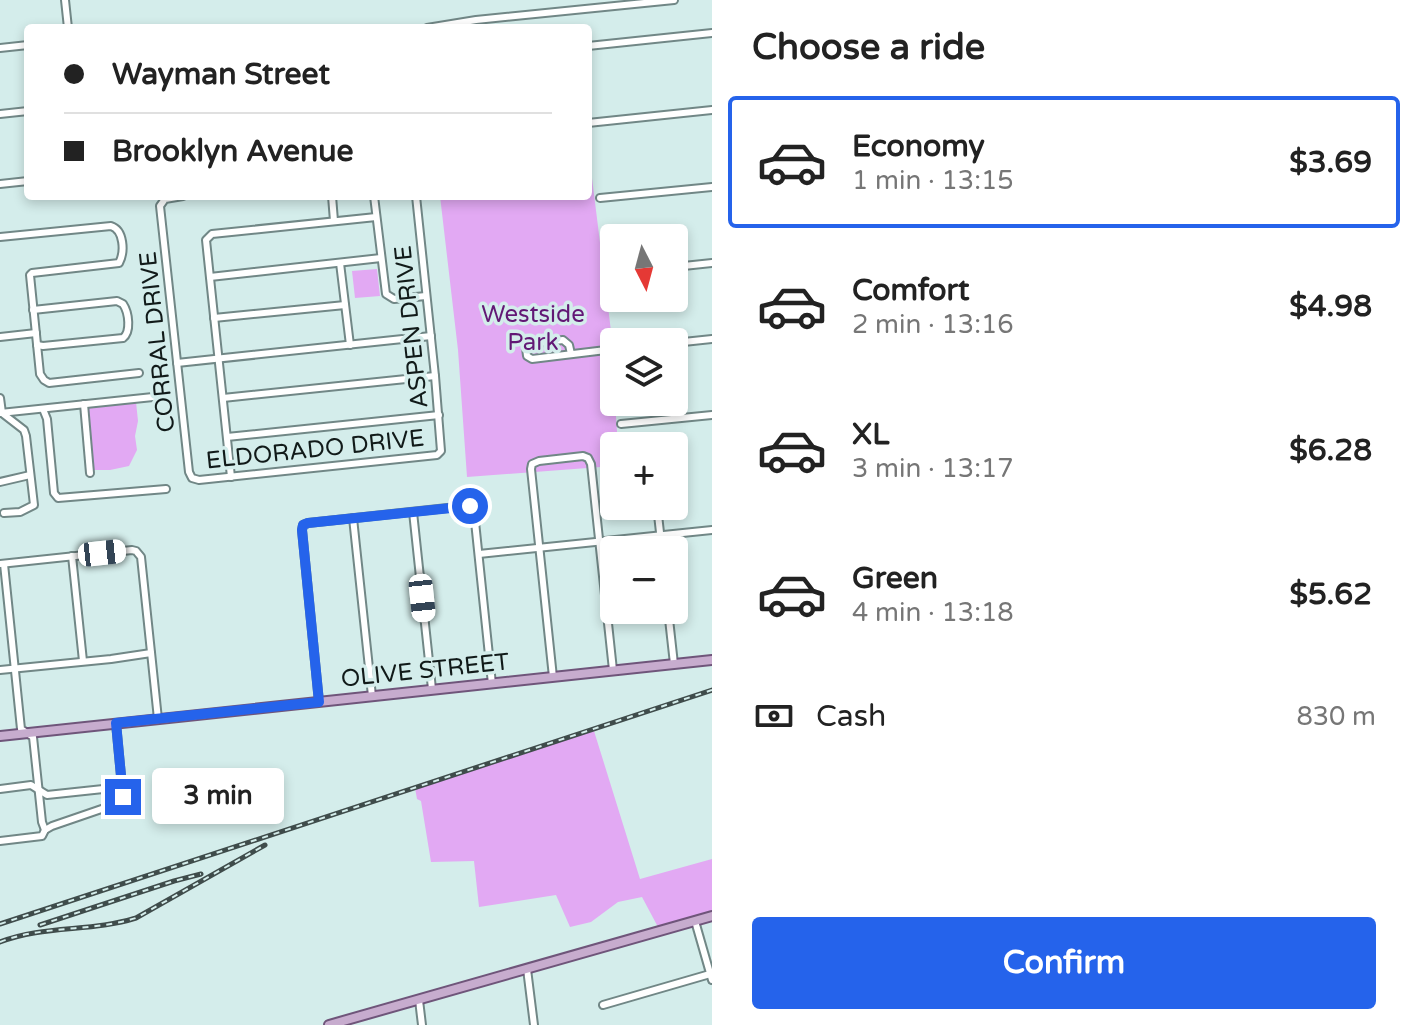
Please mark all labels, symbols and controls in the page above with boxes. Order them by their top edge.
text: Choose a ride [752,26,985,69]
text: Wayman Street [112,56,330,93]
icon: car [756,126,828,198]
text: Economy [852,128,985,165]
text: Brooklyn Avenue [112,133,353,170]
text: $3.69 [1289,144,1372,181]
text: 1 min · 13:15 [852,165,1014,196]
north arrow [600,224,688,312]
map controls [600,224,688,624]
street label: ASPEN DRIVE [389,244,434,410]
street label: CORRAL DRIVE [134,250,181,434]
icon: car [756,270,828,342]
text: Comfort [852,272,970,309]
text: $4.98 [1289,288,1372,325]
park label: Westside Park [481,300,585,357]
text: 2 min · 13:16 [852,309,1014,340]
button: layers [600,328,688,416]
icon: car [756,414,828,486]
text: XL [852,416,889,453]
street label: ELDORADO DRIVE [204,424,426,475]
button: + [600,432,688,520]
text: $6.28 [1289,432,1372,469]
text: 3 min · 13:17 [852,453,1014,484]
route start [452,488,488,524]
button: − [600,536,688,624]
car [77,539,127,567]
icon: car [756,558,828,630]
text: Green [852,560,938,597]
car [408,573,436,623]
text: $5.62 [1290,576,1372,613]
text: 4 min · 13:18 [852,597,1014,628]
street label: OLIVE STREET [339,647,511,694]
icon: cash [752,694,796,738]
text: Cash [816,698,886,735]
text: 830 m [1296,701,1376,732]
callout: 3 min [151,769,283,825]
route end [105,779,141,815]
text: 3 min [183,780,253,811]
button: Confirm [752,917,1376,1009]

